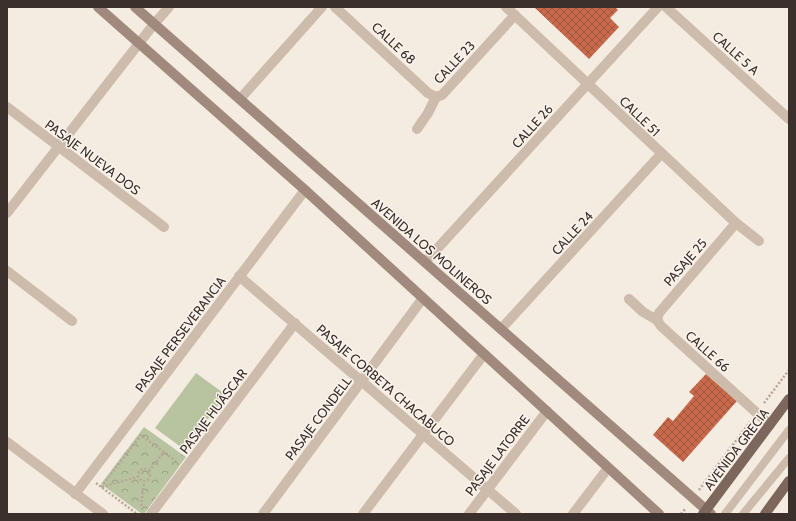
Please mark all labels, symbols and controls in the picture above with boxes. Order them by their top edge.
street label: CALLE 68 [369,19,419,67]
street label: CALLE 5 A [709,28,763,78]
street label: CALLE 23 [430,37,478,87]
street label: CALLE 51 [616,93,664,139]
street label: CALLE 26 [508,101,556,151]
street label: PASAJE NUEVA DOS [42,116,144,198]
street label: AVENIDA LOS MOLINEROS [369,194,496,308]
street label: CALLE 24 [548,208,596,258]
street label: PASAJE 25 [660,235,710,289]
street label: PASAJE PERSEVERANCIA [131,273,229,395]
street label: PASAJE CORBETA CHACABUCO [314,321,458,449]
street label: CALLE 66 [683,327,733,375]
street label: PASAJE HUÁSCAR [175,365,250,456]
street label: PASAJE CONDELL [281,373,355,463]
street label: AVENIDA GRECIA [700,405,772,493]
street label: PASAJE LATORRE [461,411,533,499]

